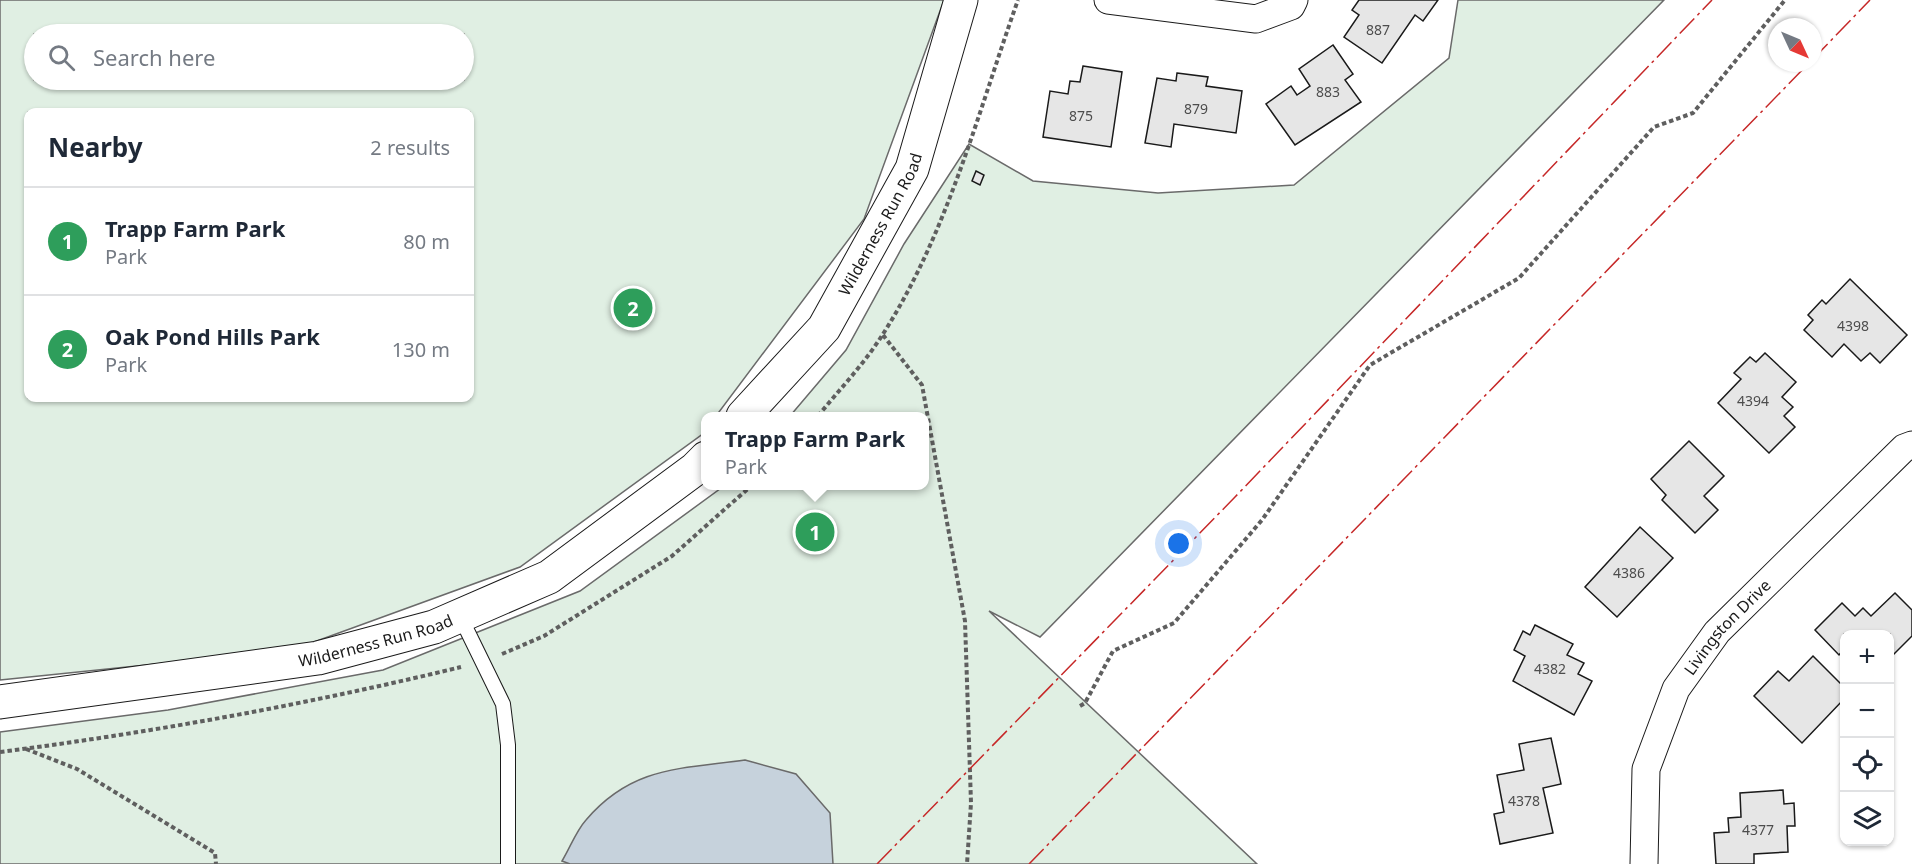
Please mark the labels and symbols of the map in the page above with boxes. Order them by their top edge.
north arrow [1768,18,1822,72]
house number: 887 [1366,20,1390,39]
house number: 883 [1316,82,1340,101]
house number: 879 [1184,99,1208,118]
house number: 875 [1069,106,1093,125]
street label: Wilderness Run Road [833,150,927,299]
pin: 2 [614,286,652,330]
house number: 4398 [1837,316,1869,335]
house number: 4394 [1737,391,1769,410]
pin: 1 [796,510,834,554]
your location [1164,529,1193,558]
house number: 4386 [1613,563,1645,582]
street label: Livingston Drive [1679,574,1775,679]
street label: Wilderness Run Road [297,609,456,672]
house number: 4382 [1534,659,1566,678]
house number: 4378 [1508,791,1540,810]
house number: 4377 [1742,820,1774,839]

